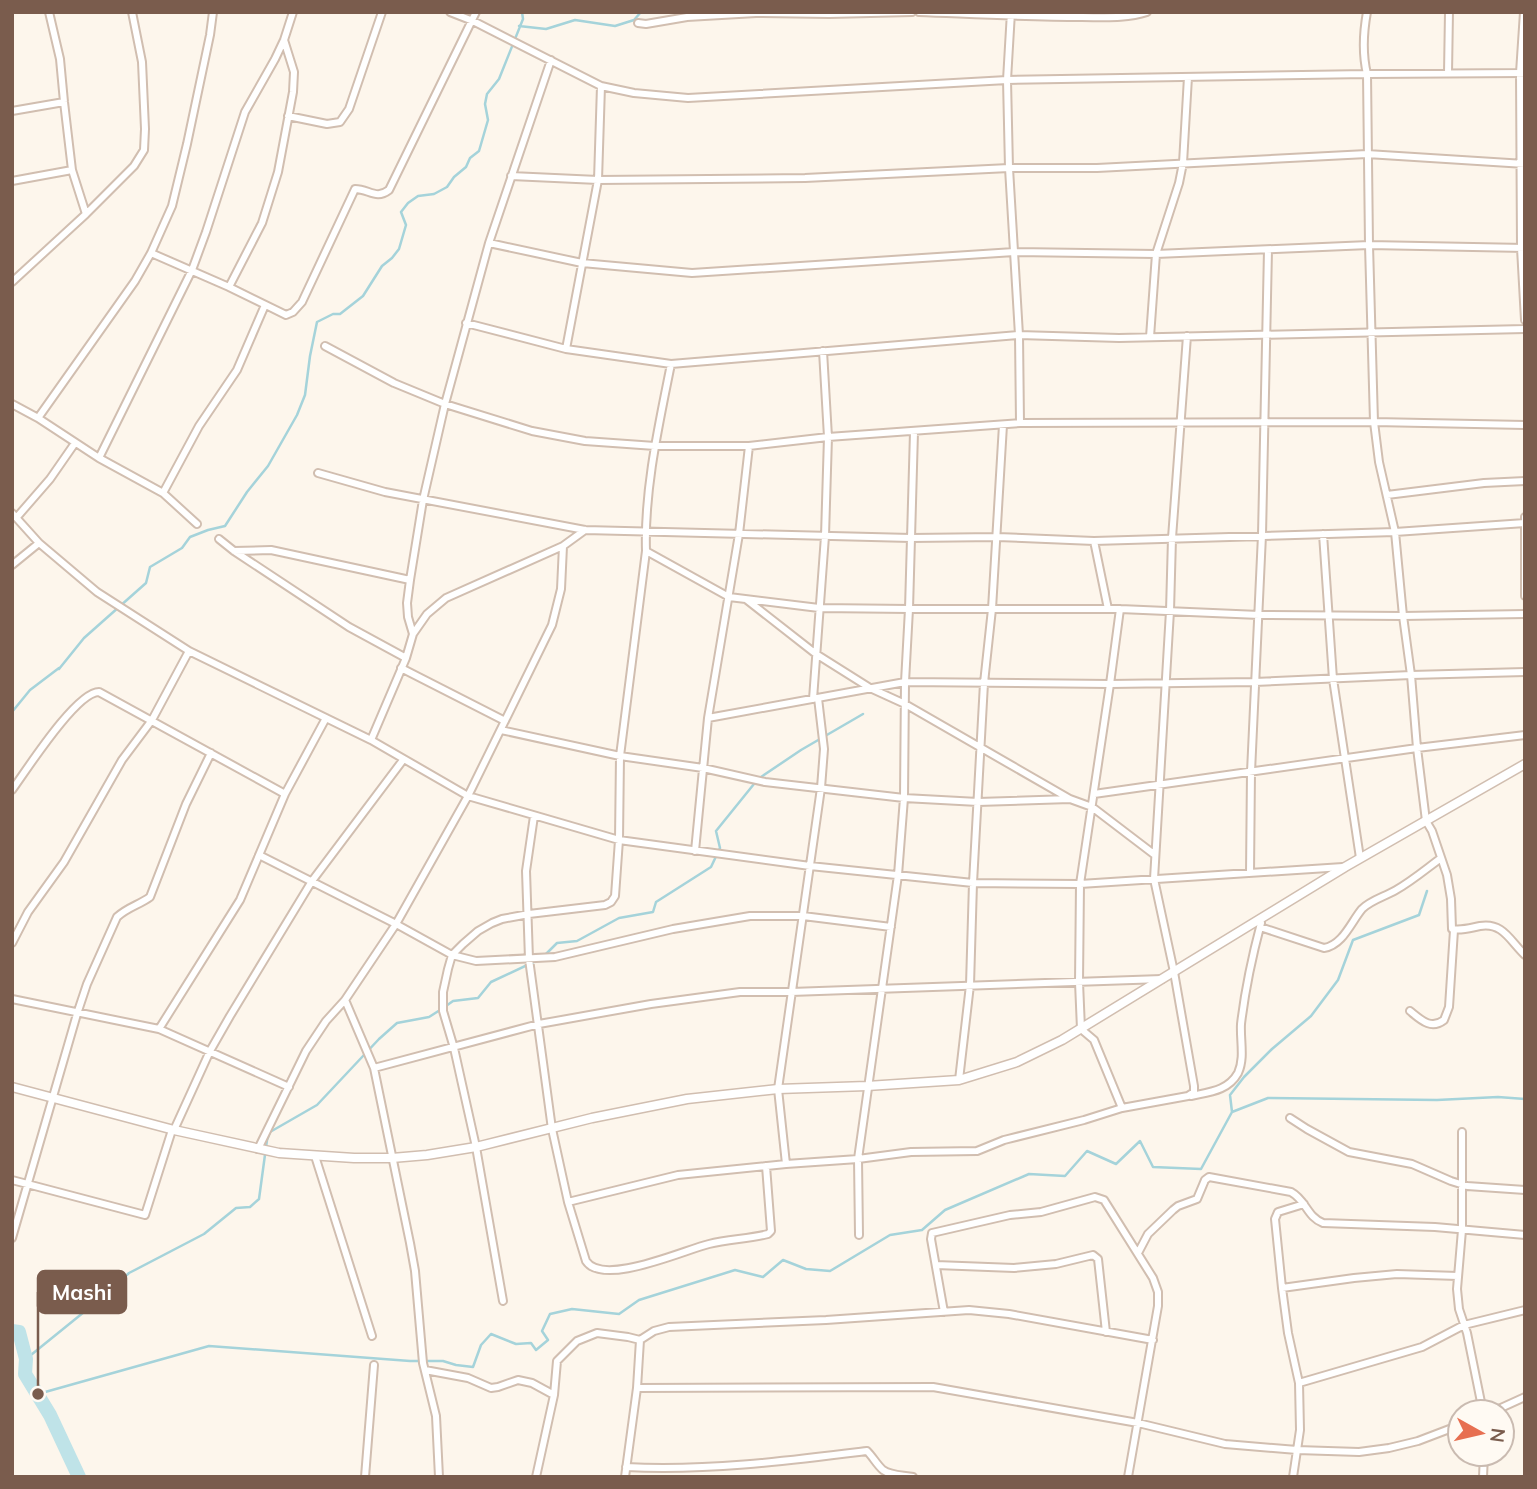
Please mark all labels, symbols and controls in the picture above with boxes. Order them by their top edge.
callout: Mashi [38,1271,126,1313]
text: Mashi [52,1279,112,1305]
north arrow [1446,1398,1516,1468]
text: N [1485,1427,1511,1444]

